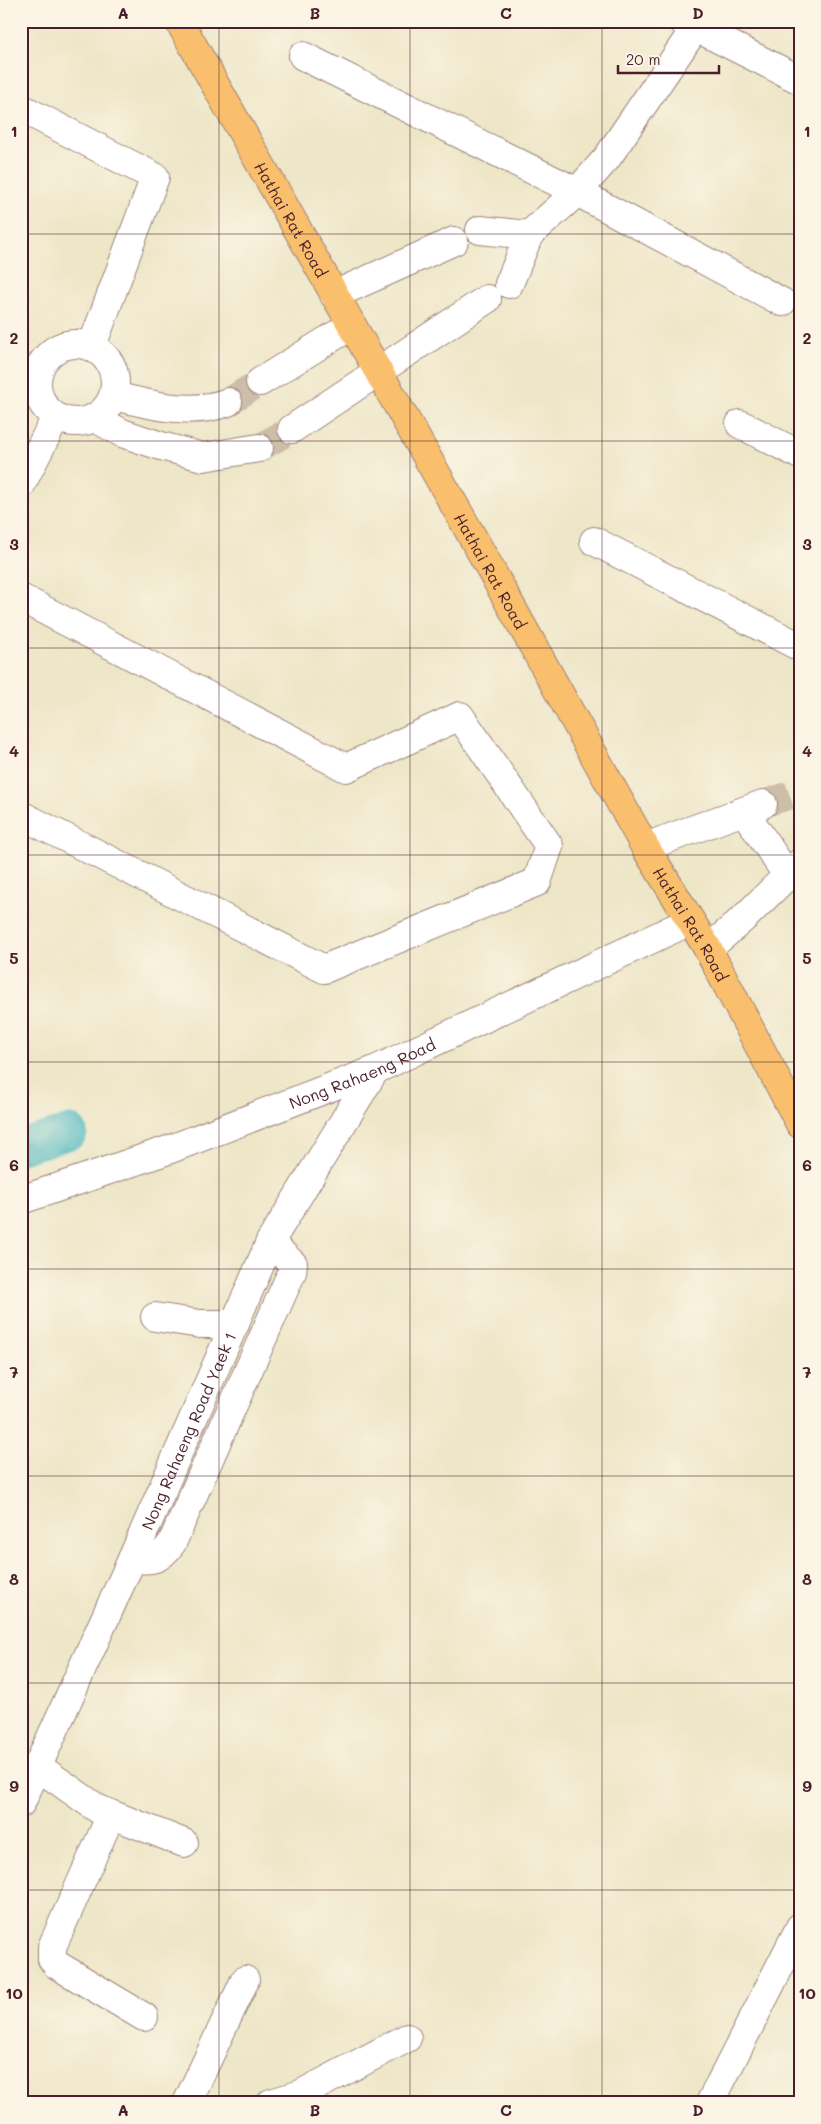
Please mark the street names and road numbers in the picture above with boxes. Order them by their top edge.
street label: Hathai Rat Road [251,158,333,281]
street label: Hathai Rat Road [450,509,532,632]
street label: Hathai Rat Road [649,863,733,985]
street label: Nong Rahaeng Road [286,1033,438,1113]
street label: Nong Rahaeng Road Yaek 1 [136,1329,240,1533]

